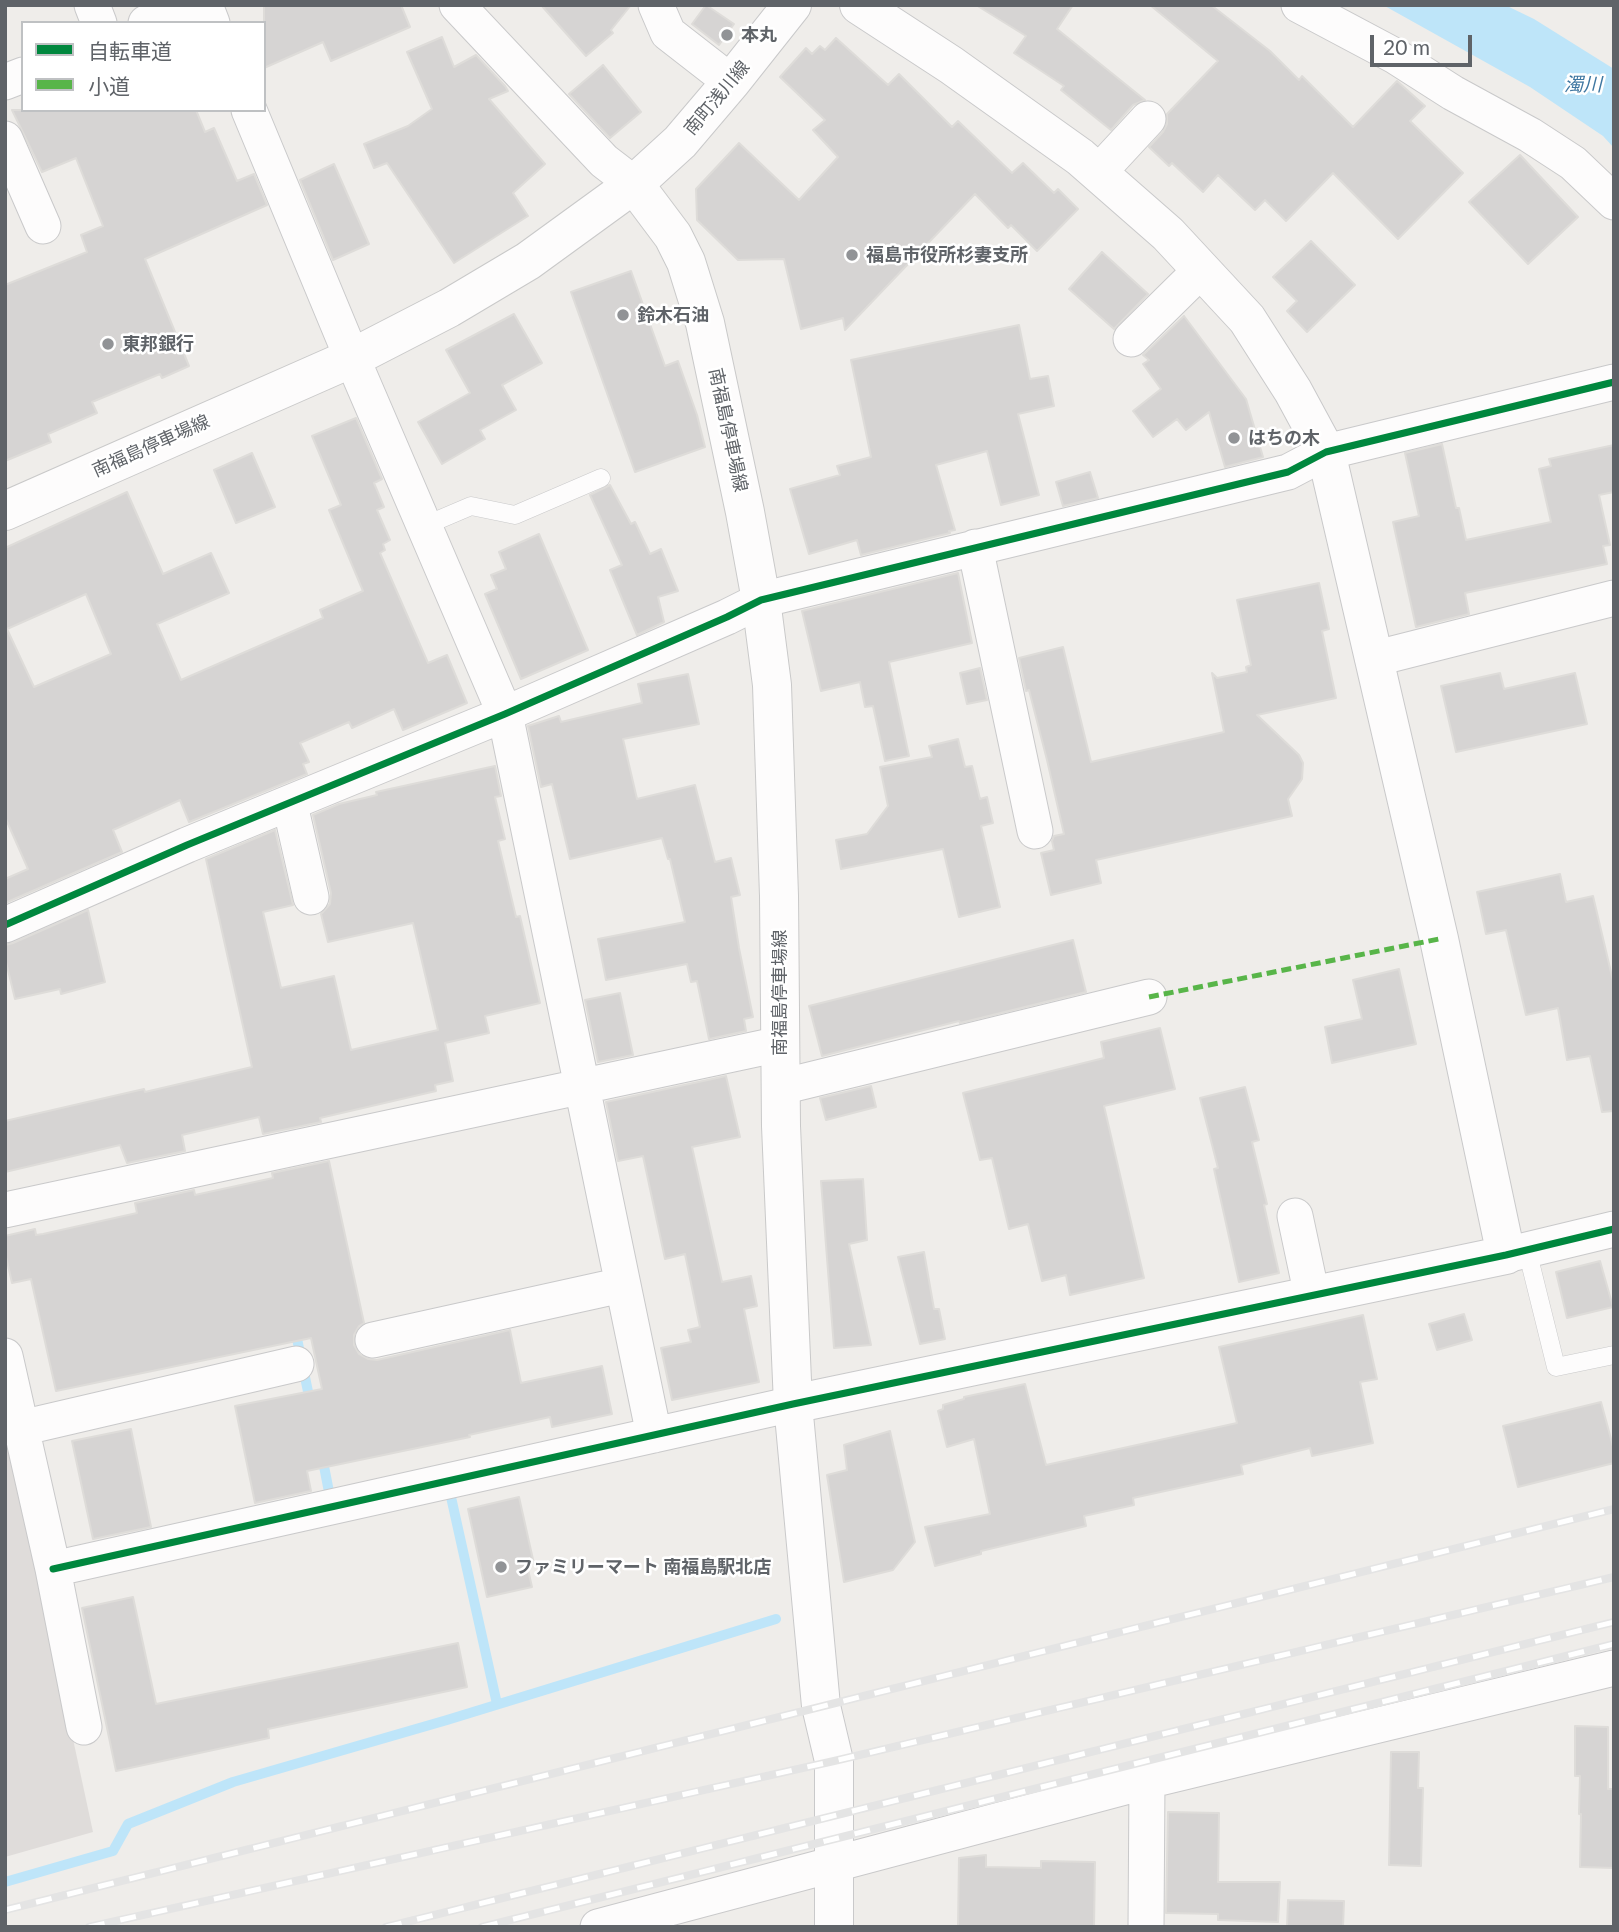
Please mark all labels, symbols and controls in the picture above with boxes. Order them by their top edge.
legend [21,21,266,112]
scale bar [1374,21,1476,65]
place label: 本丸 [741,24,777,46]
marker: 本丸 [719,27,735,43]
text: 20 m [1383,34,1430,59]
text: 自転車道 [88,38,172,63]
street label: 南町浅川線 [680,57,754,139]
text: 小道 [88,73,130,98]
water label: 濁川 [1564,74,1602,96]
place label: 福島市役所杉妻支所 [866,244,1028,266]
marker: 福島市役所杉妻支所 [844,247,860,263]
place label: 鈴木石油 [637,304,709,326]
marker: 鈴木石油 [615,307,631,323]
place label: 東邦銀行 [122,333,194,355]
marker: 東邦銀行 [100,336,116,352]
street label: 南福島停車場線 [704,366,752,494]
street label: 南福島停車場線 [89,411,213,481]
place label: はちの木 [1248,427,1320,449]
marker: はちの木 [1226,430,1242,446]
street label: 南福島停車場線 [769,930,791,1056]
place label: ファミリーマート 南福島駅北店 [515,1556,771,1578]
marker: ファミリーマート 南福島駅北店 [493,1559,509,1575]

